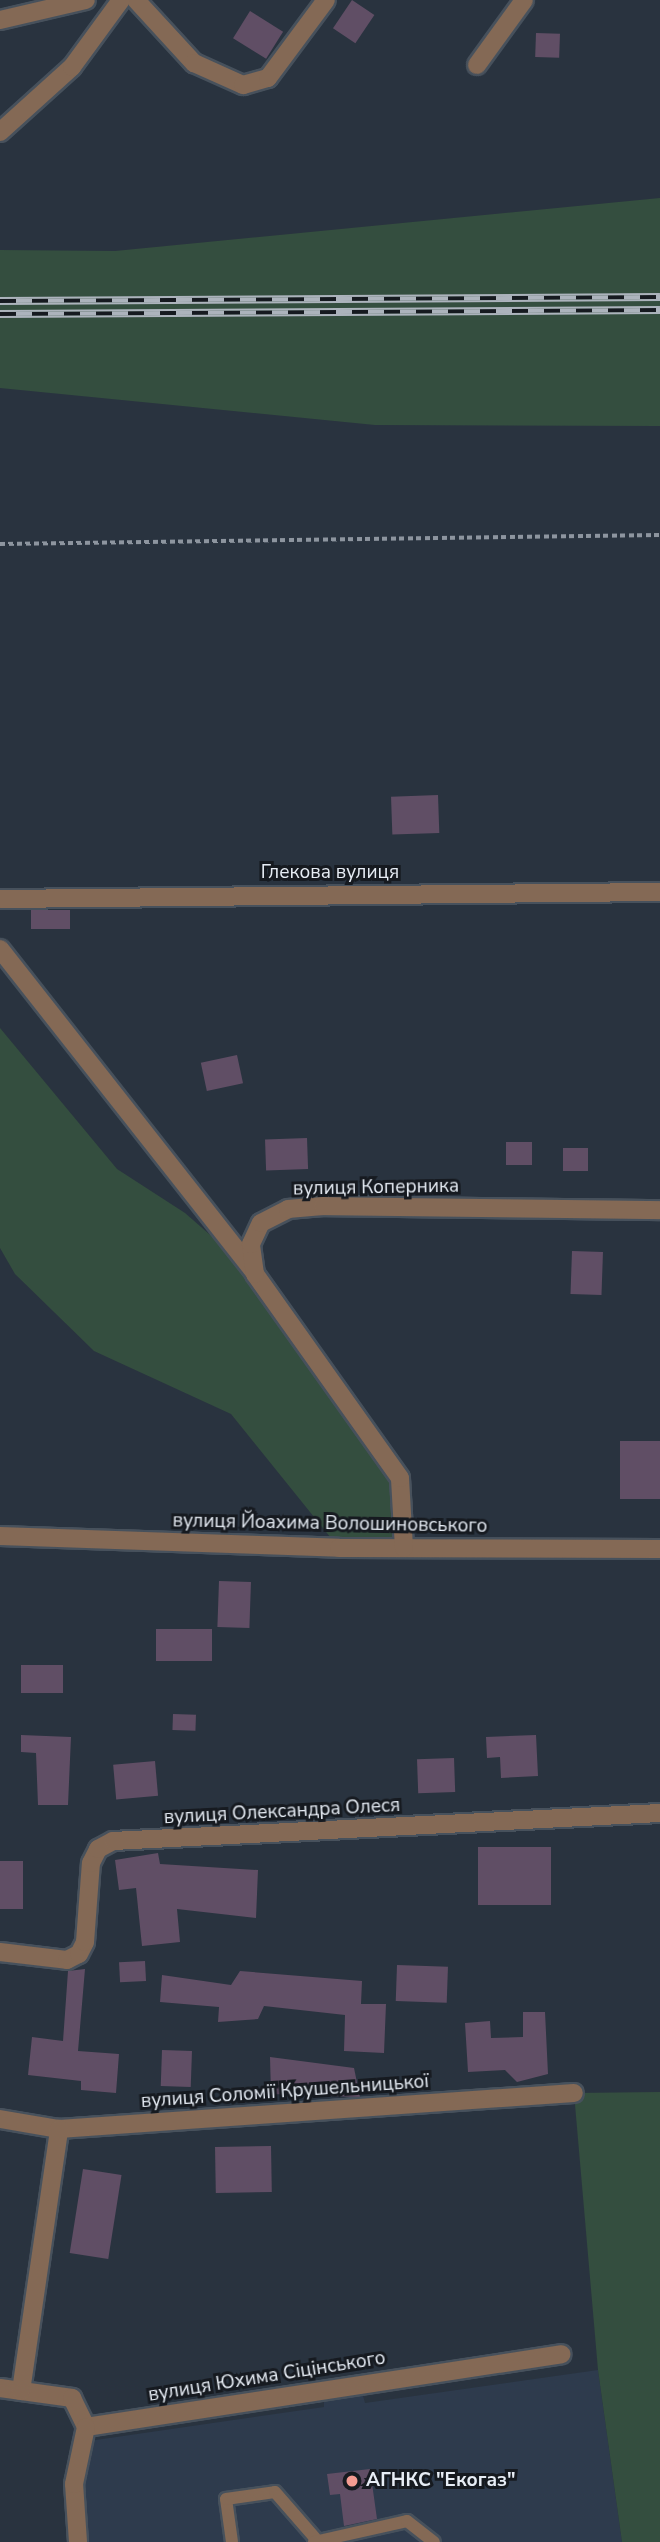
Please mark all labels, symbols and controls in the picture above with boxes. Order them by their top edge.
street label: Глекова вулиця [261,862,399,884]
street label: вулиця Коперника [293,1175,459,1201]
street label: вулиця Йоахима Волошиновського [172,1510,488,1538]
street label: вулиця Олександра Олеся [163,1794,401,1830]
street label: вулиця Соломії Крушельницької [140,2071,430,2113]
street label: вулиця Юхима Сіцінського [147,2347,387,2407]
place label: АГНКС "Екогаз" [366,2470,515,2492]
marker: АГНКС "Екогаз" [344,2473,360,2489]

